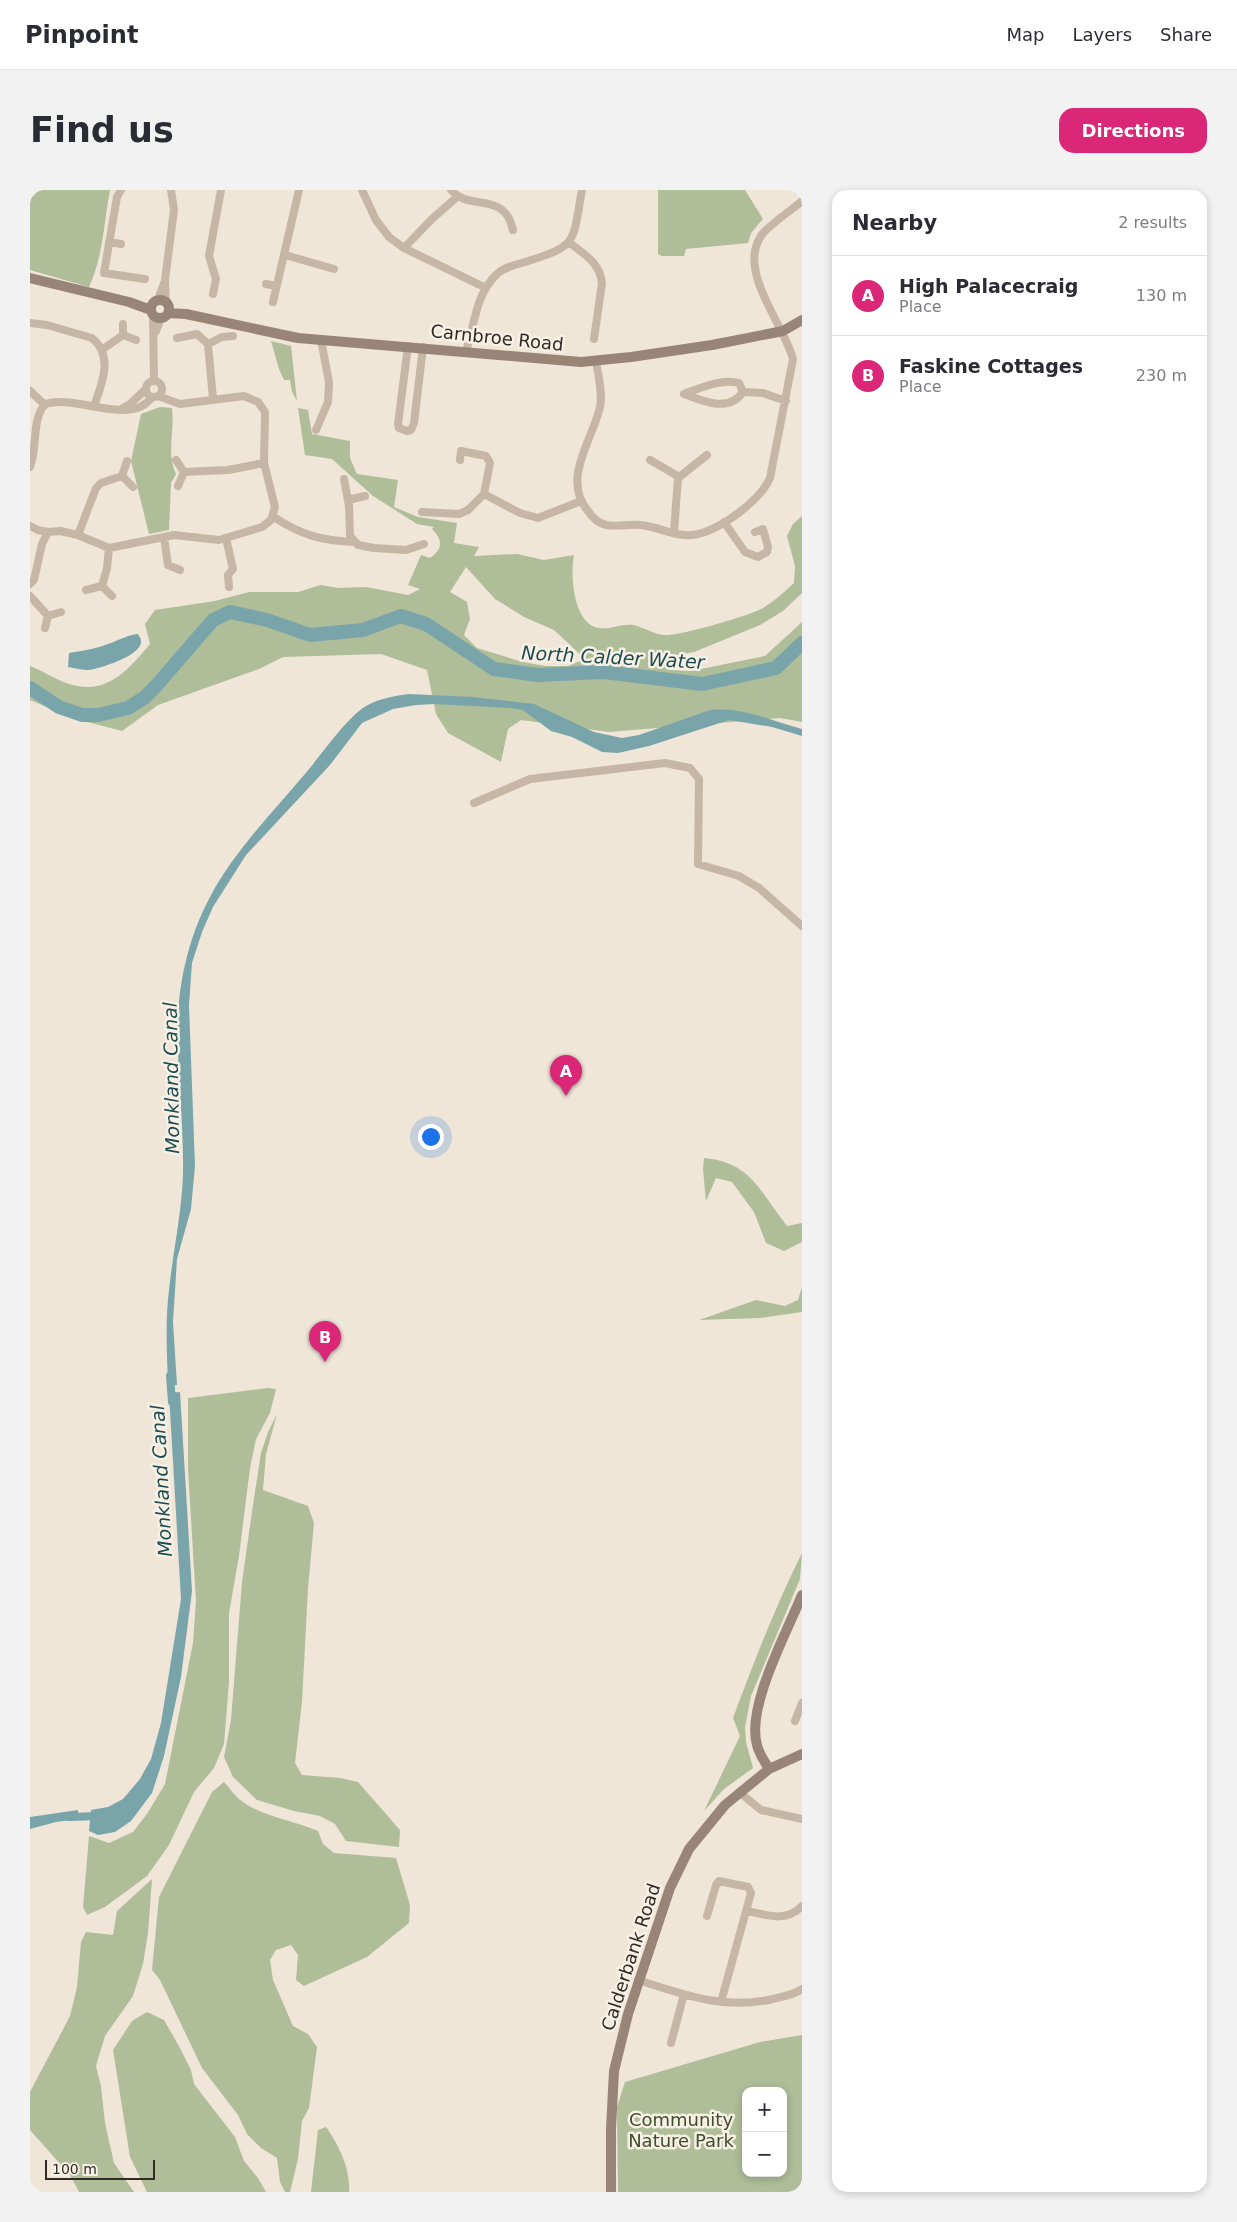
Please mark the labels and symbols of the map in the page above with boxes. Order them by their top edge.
street label: Carnbroe Road [430,320,565,355]
water label: North Calder Water [521,641,706,673]
water label: Monkland Canal [159,1001,183,1154]
pin: A [550,1055,582,1096]
your location [418,1124,444,1150]
pin: B [309,1321,341,1362]
water label: Monkland Canal [146,1404,176,1557]
street label: Calderbank Road [597,1881,664,2033]
park label: Community Nature Park [628,2109,734,2151]
scale bar [45,2157,155,2180]

